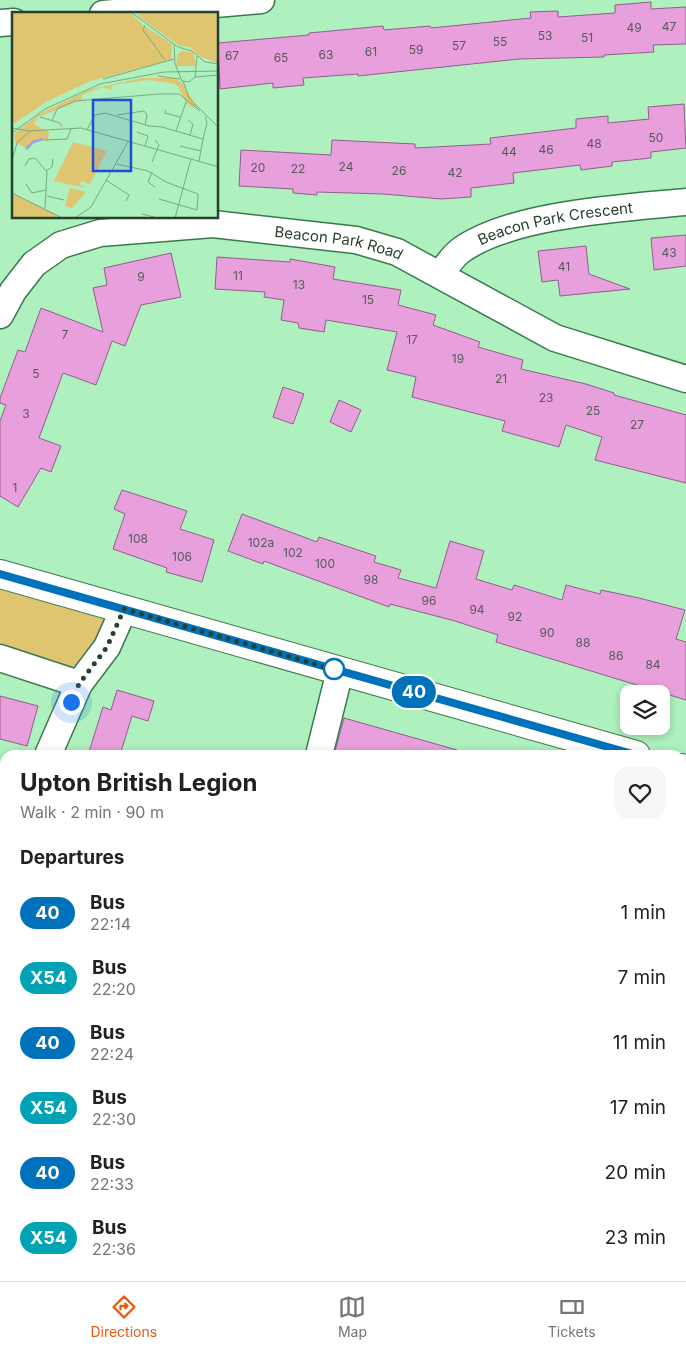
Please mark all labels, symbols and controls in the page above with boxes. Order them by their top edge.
inset map [12,12,219,219]
house number: 47 [662,19,676,34]
house number: 49 [626,20,642,35]
house number: 53 [538,28,552,43]
house number: 51 [581,30,593,45]
house number: 55 [493,34,507,49]
house number: 57 [452,38,466,53]
house number: 59 [409,42,423,57]
house number: 61 [365,44,377,59]
house number: 63 [319,47,333,62]
house number: 67 [225,48,239,63]
house number: 65 [274,50,288,65]
house number: 50 [649,130,663,145]
house number: 48 [586,136,602,151]
house number: 46 [538,142,554,157]
house number: 44 [501,144,517,159]
house number: 24 [339,159,354,174]
house number: 20 [251,160,265,175]
house number: 22 [291,161,305,176]
house number: 26 [392,163,406,178]
house number: 42 [447,165,463,180]
street label: Beacon Park Crescent [474,197,634,249]
street label: Beacon Park Road [274,221,407,263]
house number: 43 [661,245,677,260]
house number: 41 [558,259,570,274]
house number: 11 [233,268,243,283]
house number: 9 [137,269,145,284]
house number: 13 [293,277,305,292]
house number: 15 [362,292,374,307]
house number: 7 [62,327,69,342]
house number: 17 [406,332,418,347]
house number: 19 [452,351,464,366]
house number: 5 [32,366,40,381]
house number: 21 [495,371,507,386]
house number: 23 [539,390,553,405]
house number: 25 [586,403,600,418]
house number: 3 [22,406,30,421]
house number: 27 [630,417,644,432]
house number: 1 [13,480,17,495]
house number: 108 [128,531,148,546]
house number: 102a [248,535,274,550]
house number: 102 [283,545,303,560]
house number: 106 [172,549,192,564]
house number: 100 [315,556,335,571]
house number: 98 [364,572,378,587]
house number: 96 [422,593,436,608]
house number: 94 [469,602,485,617]
house number: 92 [508,609,522,624]
house number: 90 [539,625,555,640]
house number: 88 [576,635,590,650]
house number: 86 [609,648,623,663]
house number: 84 [645,657,661,672]
unlabelled marker [323,658,345,680]
line badge: 40 [392,676,436,708]
text: 40 [402,681,426,702]
map controls [620,685,670,735]
button: layers [620,685,670,735]
your location [59,690,84,715]
button: heart [614,767,666,819]
text: Upton British Legion [20,768,257,797]
text: Walk · 2 min · 90 m [20,802,164,822]
text: Departures [20,846,124,869]
text: Bus [90,891,125,914]
text: 1 min [620,901,666,924]
text: 40 [35,902,60,923]
text: 22:14 [90,914,131,934]
text: Bus [92,956,127,979]
text: 7 min [617,966,666,989]
text: X54 [30,967,67,988]
text: 22:20 [92,979,136,999]
text: Bus [90,1021,125,1044]
text: 11 min [613,1031,666,1054]
text: 40 [35,1032,60,1053]
text: 22:24 [90,1044,134,1064]
text: Bus [92,1086,127,1109]
text: 17 min [610,1096,666,1119]
text: X54 [30,1097,67,1118]
text: 22:30 [92,1109,136,1129]
text: Bus [90,1151,125,1174]
text: 20 min [605,1161,666,1184]
text: 40 [35,1162,60,1183]
text: 22:33 [90,1174,134,1194]
text: Bus [92,1216,127,1239]
text: 23 min [605,1226,666,1249]
text: X54 [30,1227,67,1248]
text: 22:36 [92,1239,136,1259]
tab: Directions [90,1293,157,1340]
tab: Map [338,1293,367,1340]
tab: Tickets [548,1293,596,1340]

